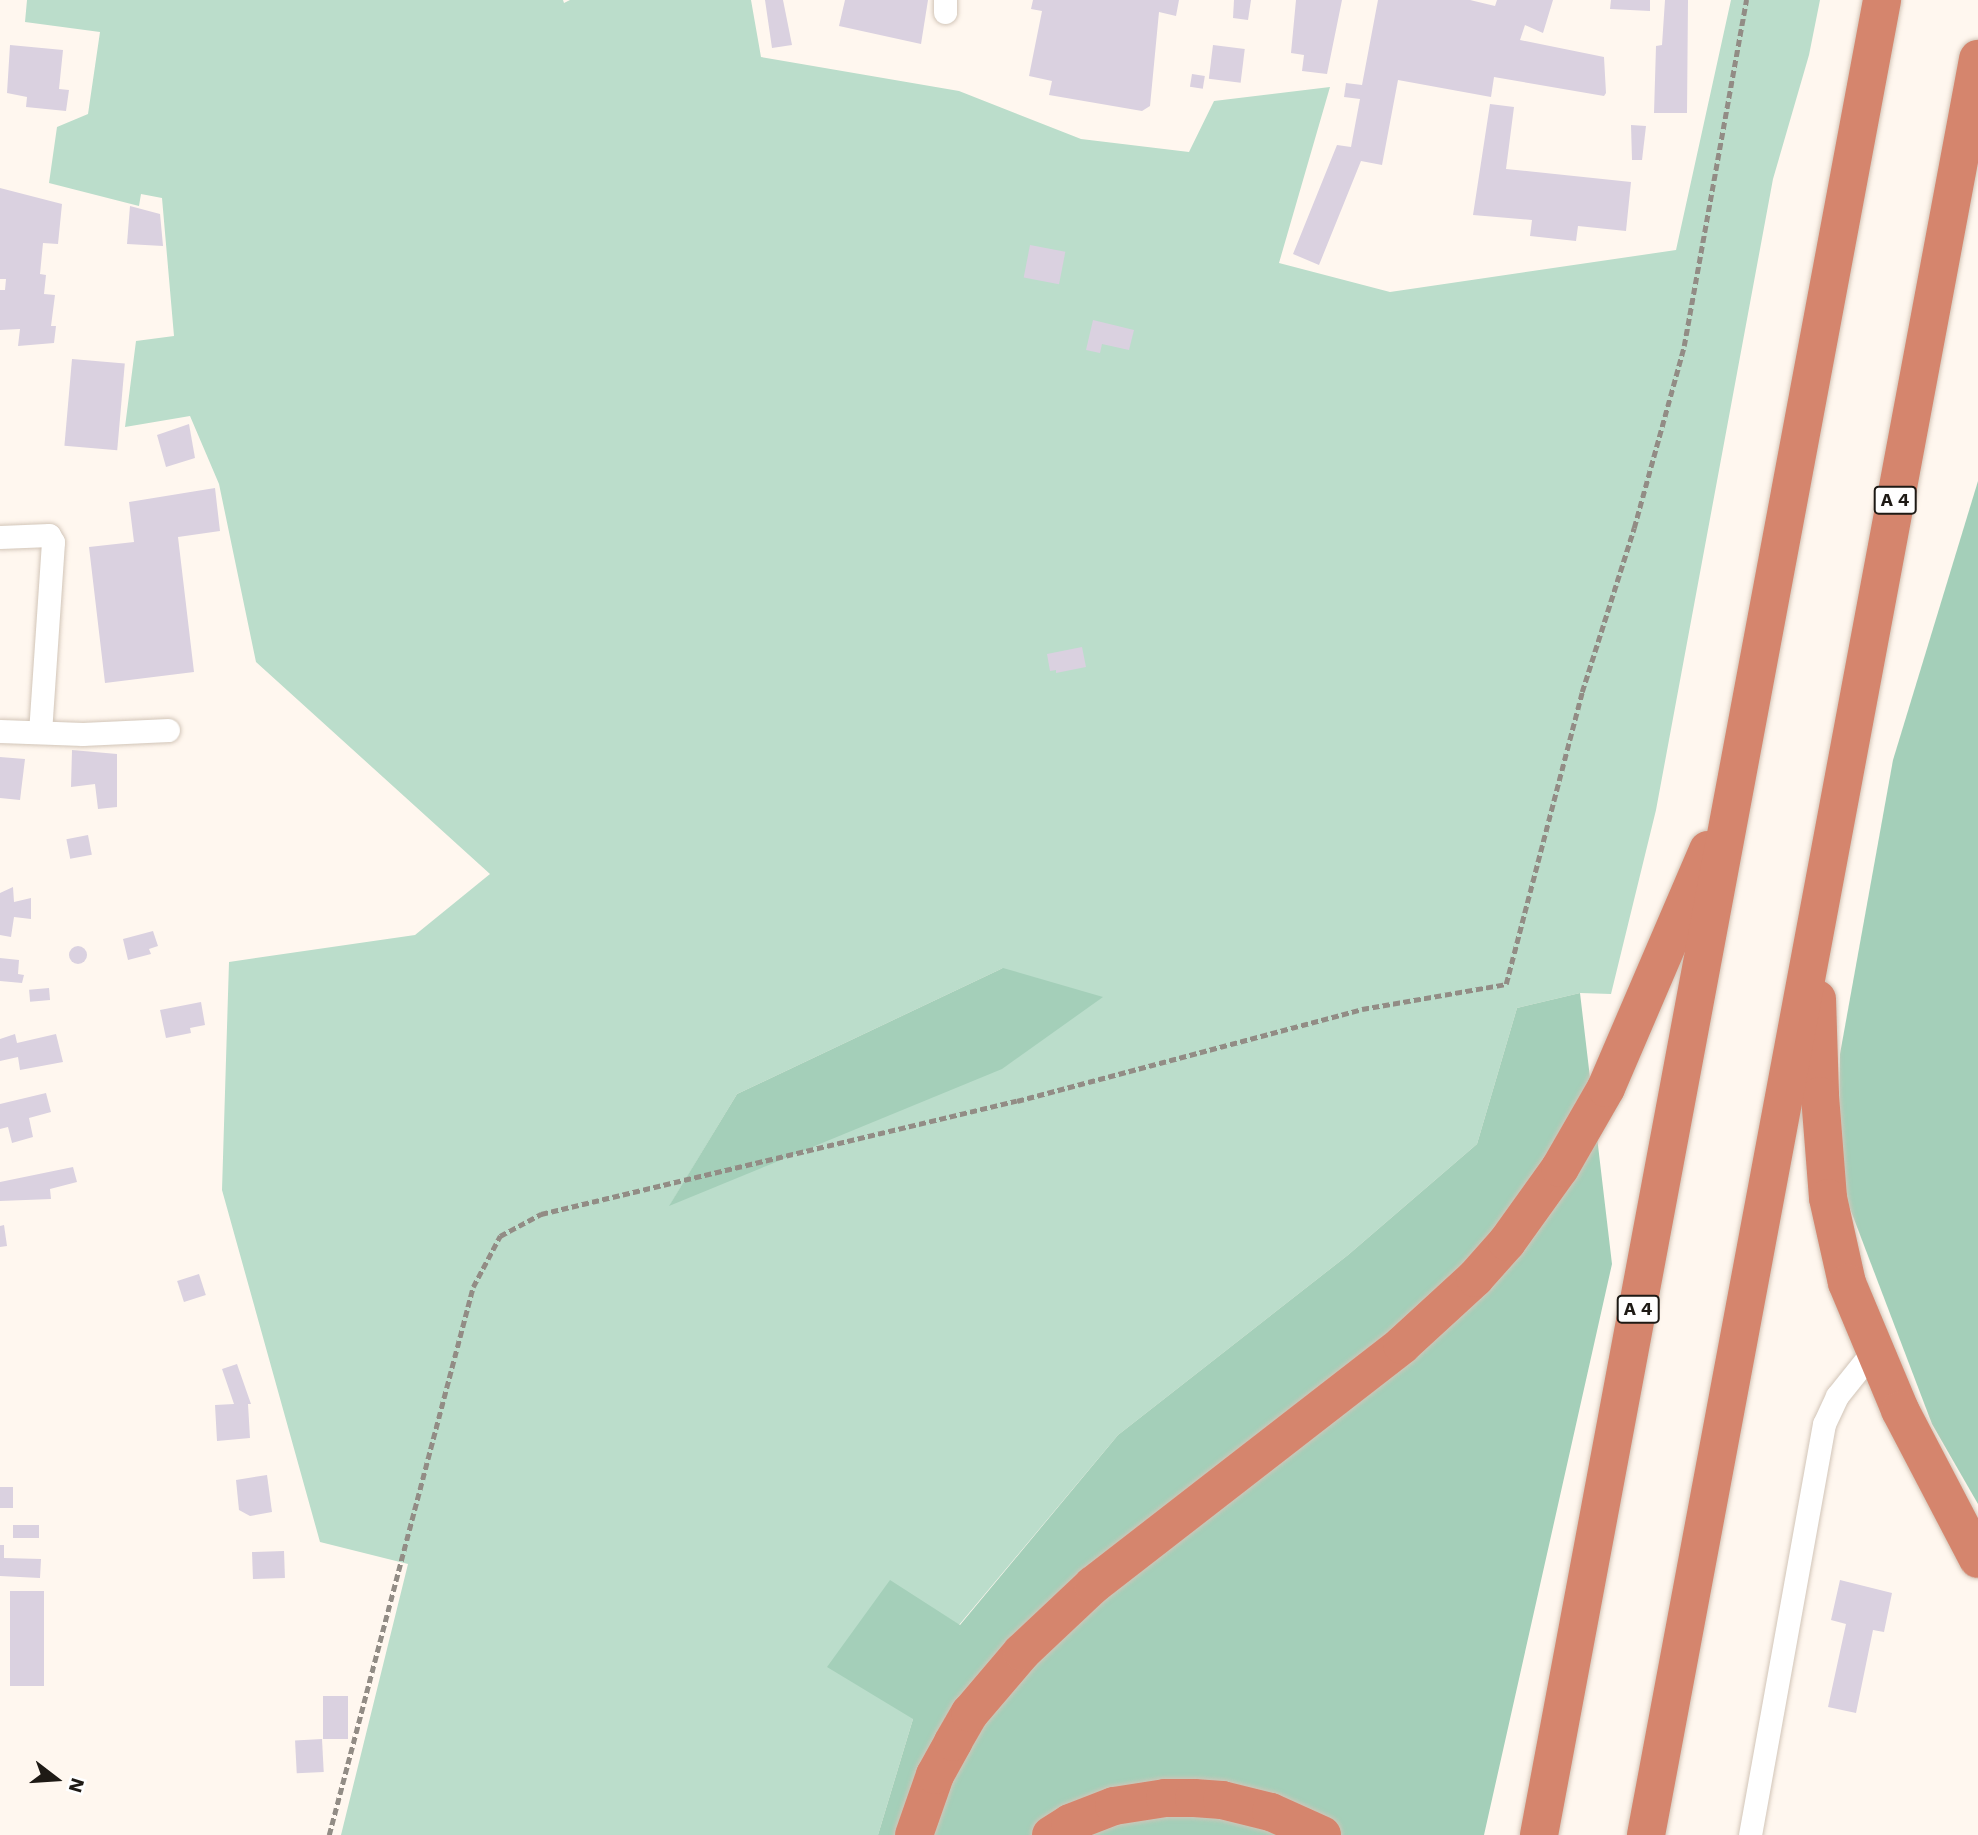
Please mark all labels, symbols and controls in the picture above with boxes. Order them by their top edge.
road number: A 4 [1872,486,1918,514]
road number: A 4 [1615,1294,1661,1324]
north arrow [21,1744,91,1814]
text: N [64,1775,90,1795]

